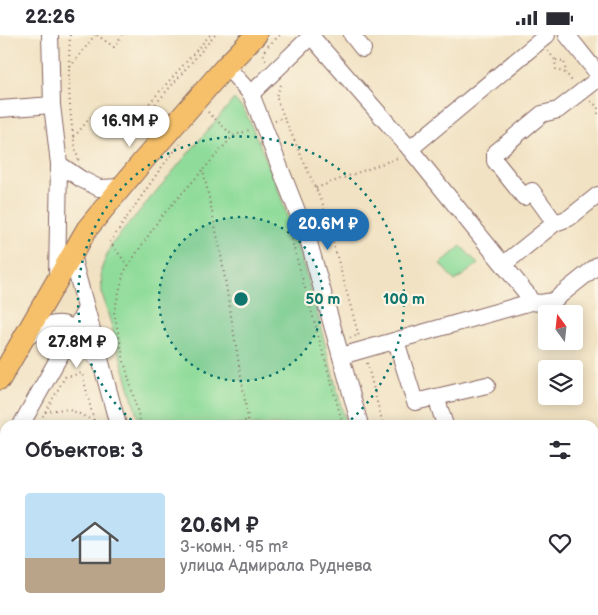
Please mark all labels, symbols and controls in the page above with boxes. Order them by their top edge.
text: 22:26 [25,6,75,29]
pin: 16.9M ₽ [84,105,176,148]
text: 16.9M ₽ [102,112,158,131]
pin: 20.6M ₽ [282,209,374,251]
text: 20.6M ₽ [298,215,358,234]
centre of rings [232,290,250,308]
text: 50 m [306,290,341,309]
text: 100 m [383,290,425,309]
north arrow [538,305,582,350]
map controls [538,305,583,405]
pin: 27.8M ₽ [31,327,123,369]
text: 27.8M ₽ [48,333,106,352]
button: layers [538,360,583,405]
icon: filters [546,436,574,464]
text: Объектов: 3 [25,438,143,463]
icon: home [65,513,125,573]
text: 20.6M ₽ [180,513,259,538]
icon: heart [546,529,574,557]
text: 3-комн. · 95 m² [180,538,288,557]
text: улица Адмирала Руднева [180,557,372,576]

